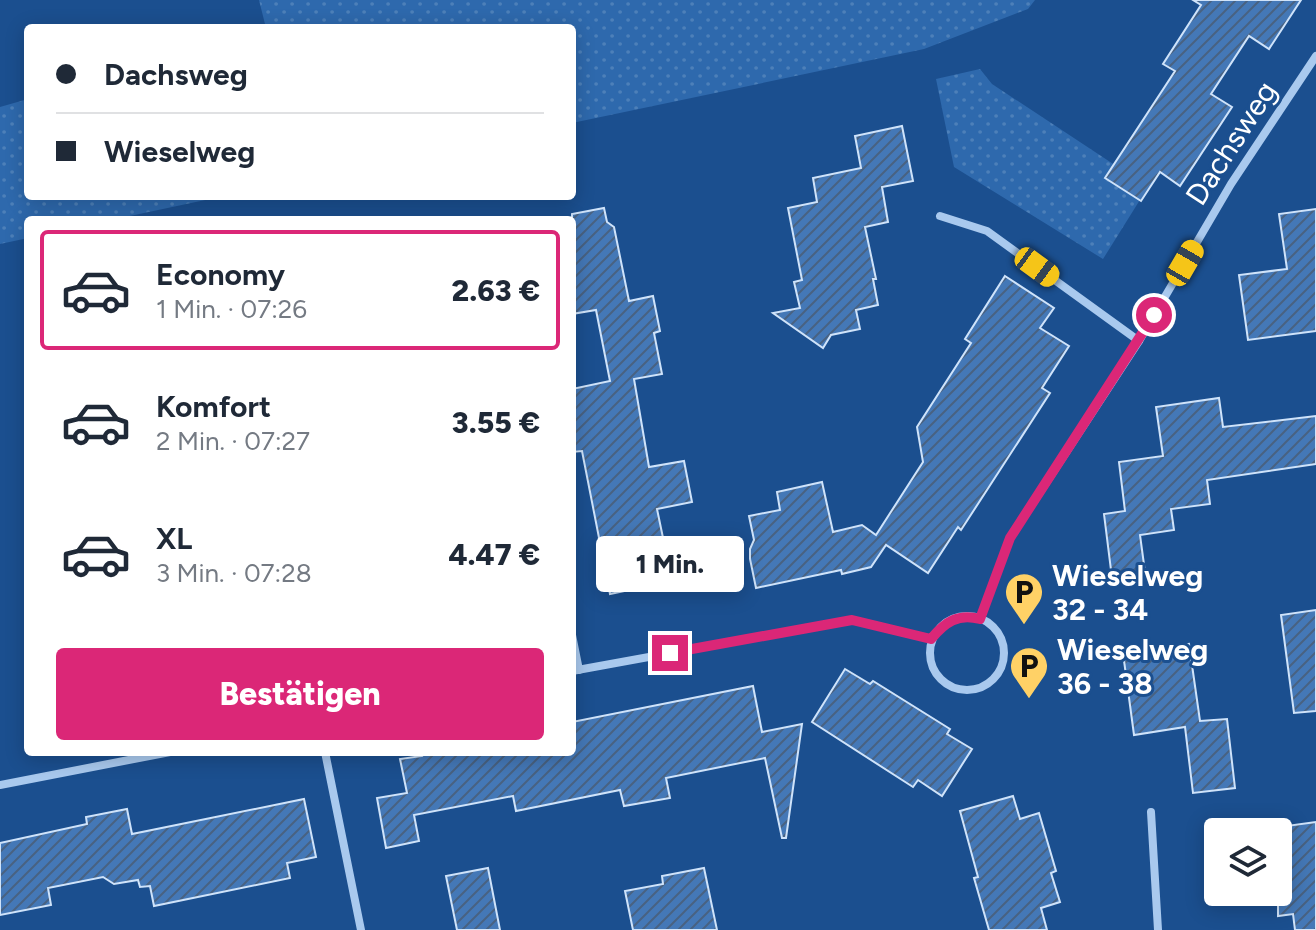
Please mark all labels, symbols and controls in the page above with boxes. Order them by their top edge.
text: Dachsweg [104,56,248,93]
street label: Dachsweg [1177,74,1285,212]
text: Wieselweg [104,133,255,170]
car [1163,236,1207,290]
car [1011,243,1063,291]
icon: car [60,254,132,326]
text: Economy [156,256,285,293]
text: 2.63 € [452,272,540,309]
text: 1 Min. · 07:26 [156,293,307,325]
route start [1136,297,1172,333]
icon: car [60,386,132,458]
text: Komfort [156,388,271,425]
text: 3.55 € [452,404,540,441]
text: 2 Min. · 07:27 [156,425,310,457]
icon: car [60,518,132,590]
text: XL [156,520,192,557]
text: 4.47 € [448,536,540,573]
callout: 1 Min. [596,537,744,593]
text: 1 Min. [636,548,704,580]
text: 3 Min. · 07:28 [156,557,312,589]
place label: Wieselweg 32 - 34 [1052,557,1203,628]
parking icon: Wieselweg 32 - 34 [1003,571,1045,626]
place label: Wieselweg 36 - 38 [1057,631,1208,702]
route end [652,635,688,671]
parking icon: Wieselweg 36 - 38 [1008,645,1050,700]
button: Bestätigen [56,648,544,740]
map controls [1204,818,1292,906]
button: layers [1204,818,1292,906]

